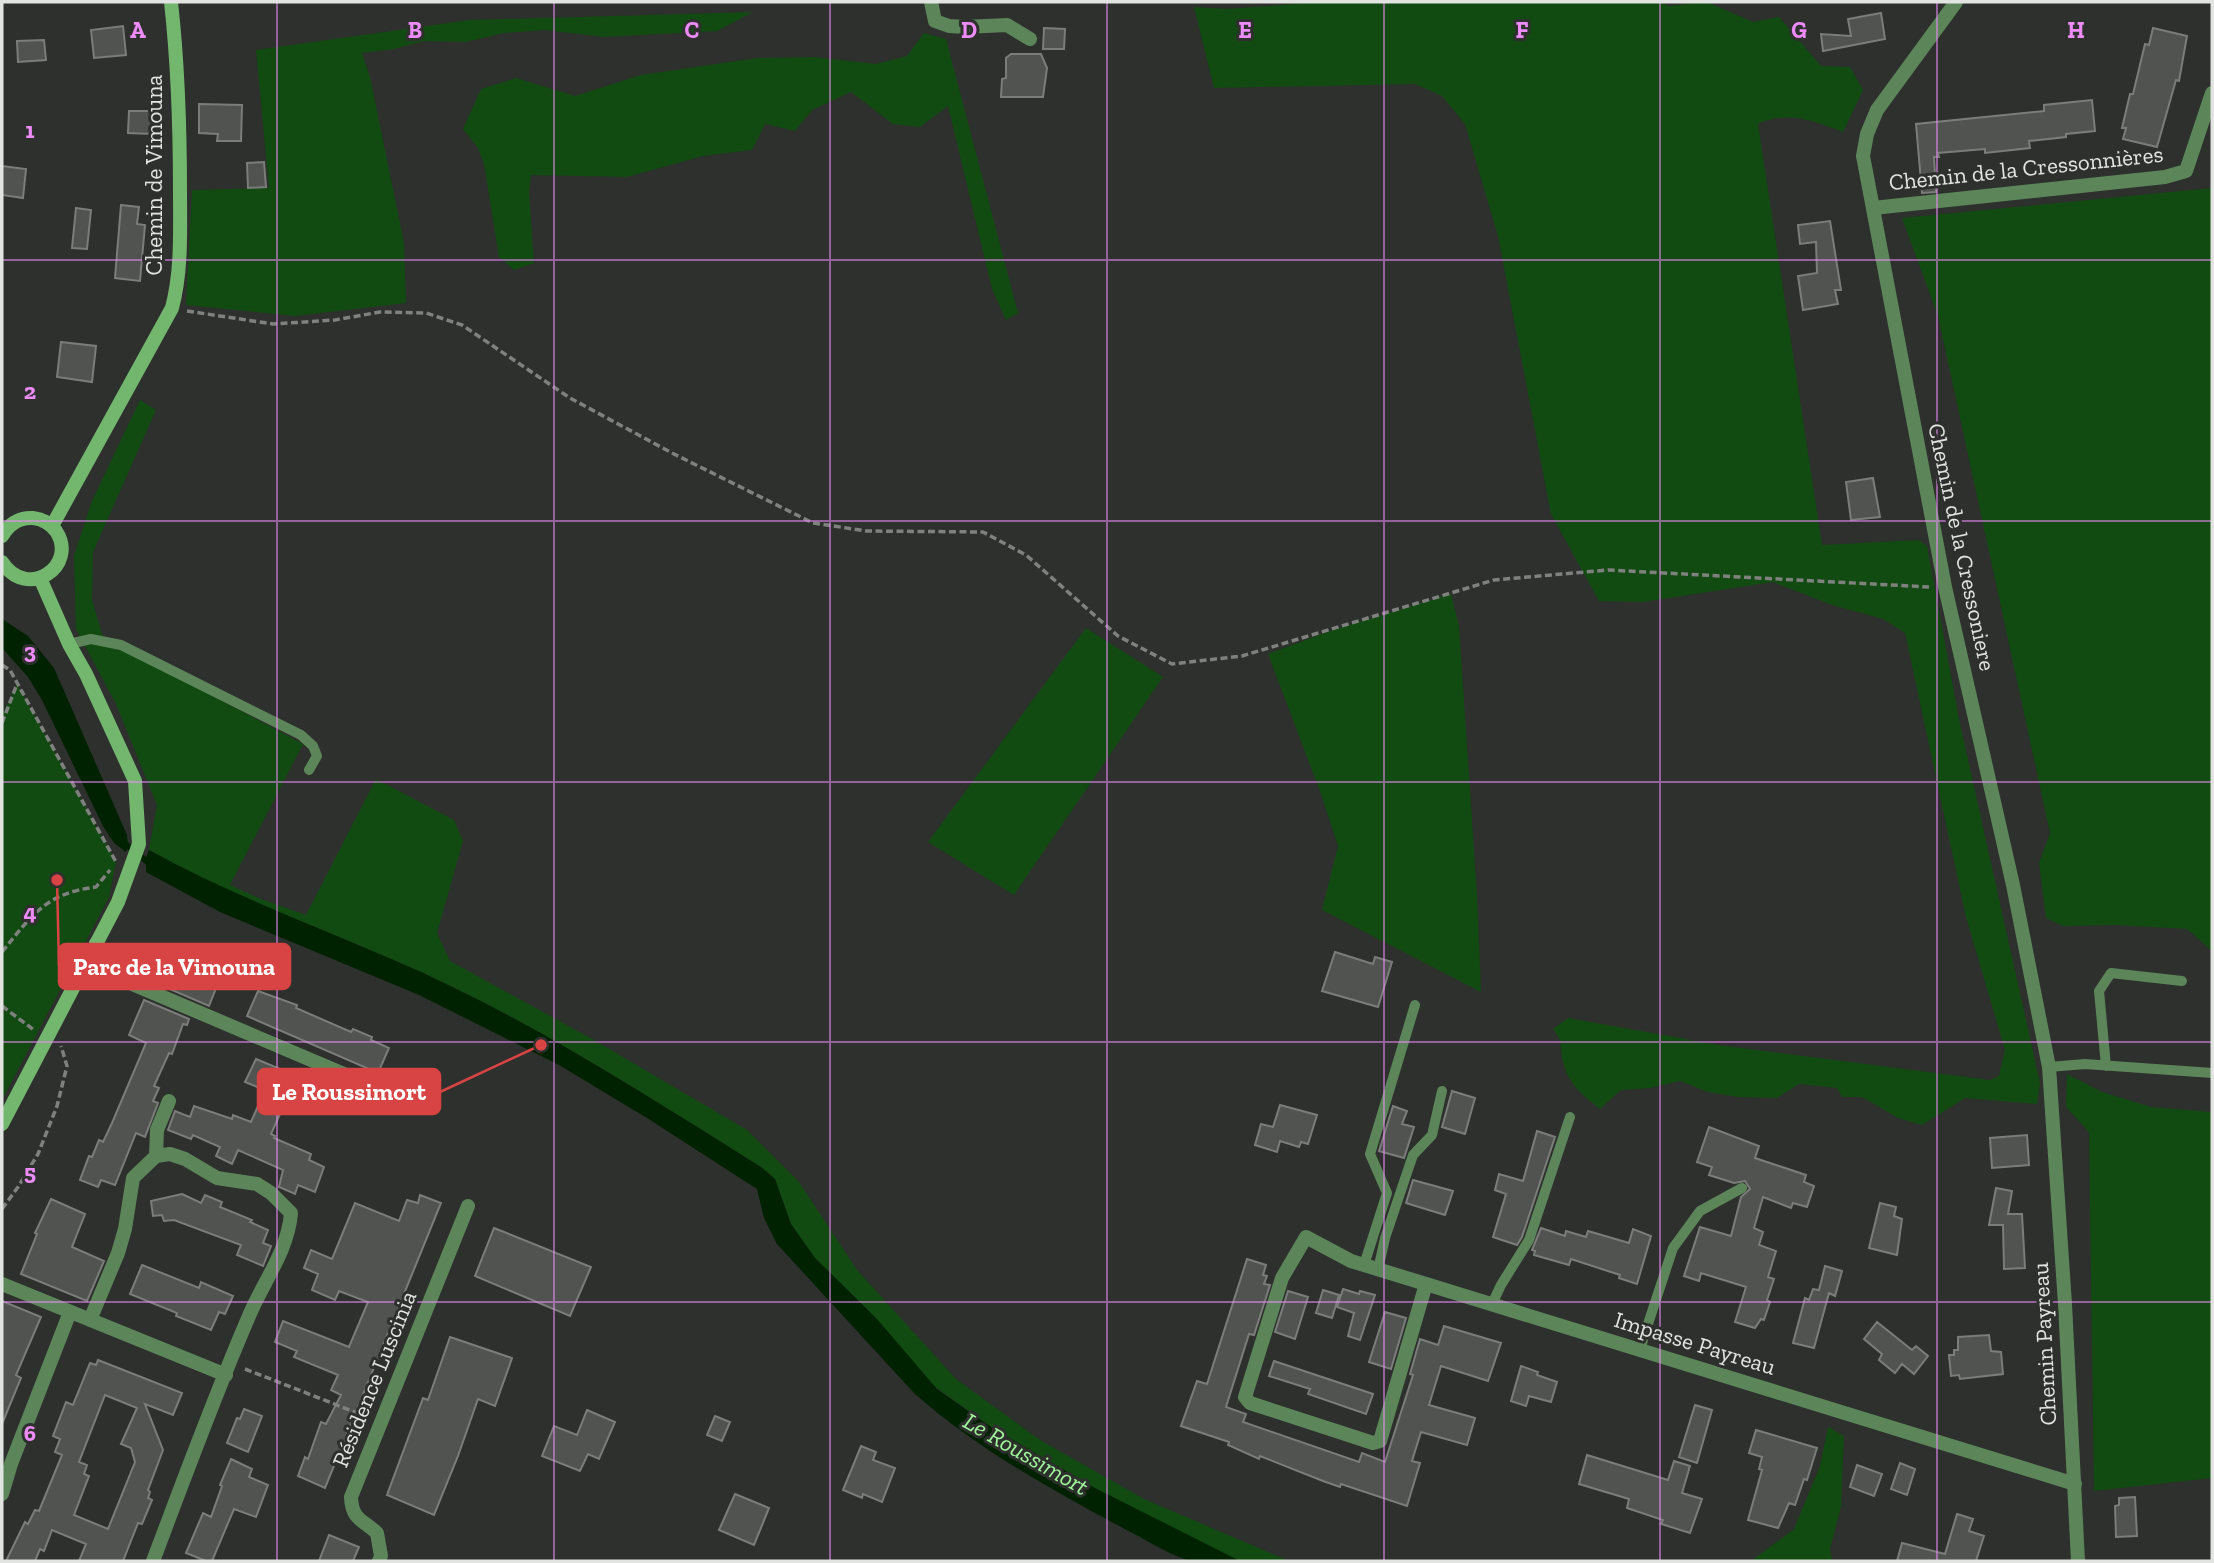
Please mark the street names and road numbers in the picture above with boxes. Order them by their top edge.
street label: Chemin de Vimouna [140,75,168,275]
street label: Chemin de la Cressonnières [1887,140,2165,196]
street label: Chemin de la Cressoniere [1922,421,2002,673]
street label: Chemin Payreau [2026,1262,2062,1426]
street label: Résidence Luscinia [326,1287,422,1471]
street label: Impasse Payreau [1611,1305,1779,1381]

